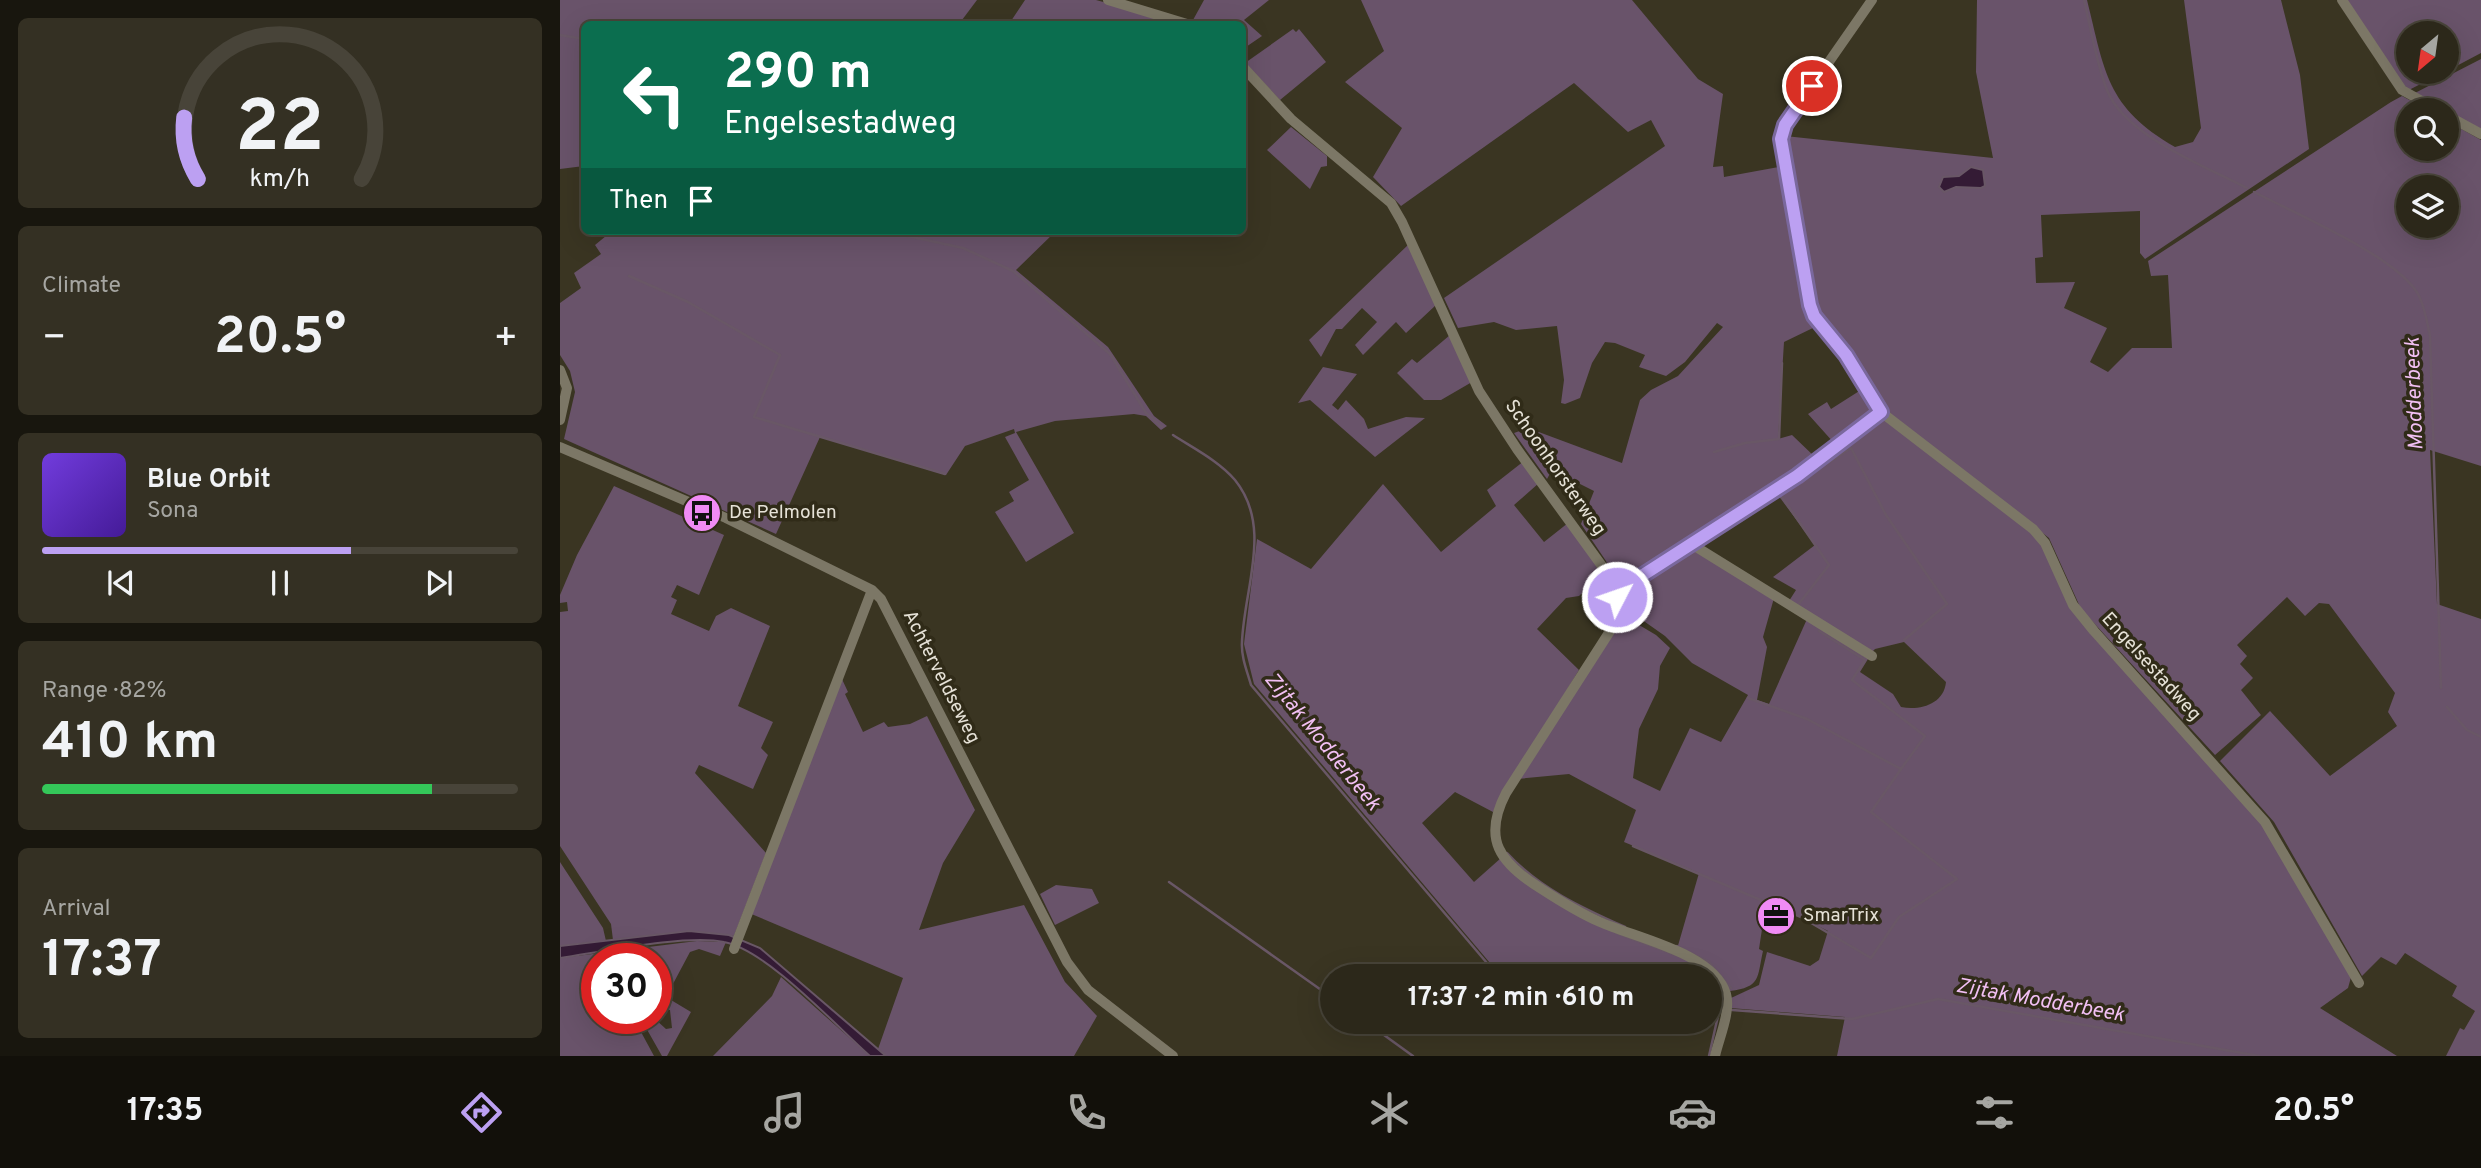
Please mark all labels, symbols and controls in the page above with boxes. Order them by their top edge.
north arrow [2396,21,2459,84]
map controls [2396,21,2459,238]
text: 290 m [724,44,872,106]
icon: left [609,49,700,140]
pin [1782,56,1842,116]
icon: arrive [1793,67,1831,105]
text: 22 [235,85,325,177]
button: search [2396,98,2459,161]
text: Engelsestadweg [724,105,957,145]
text: km/h [250,164,310,196]
button: layers [2396,175,2459,238]
icon: arrive [682,182,720,220]
text: Then [609,185,668,218]
text: Climate [42,272,121,301]
text: 20.5° [214,306,346,372]
text: − [42,315,67,364]
text: + [493,315,518,364]
water label: Modderbeek [2400,337,2430,451]
street label: Schoonhorsterweg [1499,395,1611,541]
text: Blue Orbit [147,464,271,497]
bus stop icon: De Pelmolen [681,492,723,534]
text: Sona [147,497,198,526]
place label: De Pelmolen [729,501,837,525]
position arrow [1580,560,1654,634]
icon: previous [102,564,140,602]
icon: pause [261,564,299,602]
icon: next [420,564,458,602]
street label: Achterveldseweg [897,606,985,748]
street label: Engelsestadweg [2096,608,2206,726]
water label: Zijtak Modderbeek [1258,667,1386,817]
text: Range · 82% [42,677,166,706]
text: 410 km [42,711,218,777]
text: Arrival [42,895,111,924]
office icon: SmarTrix [1755,895,1797,937]
place label: SmarTrix [1803,904,1879,928]
text: 17:37 [42,929,162,995]
speed limit sign: 30 [581,943,672,1034]
water label: Zijtak Modderbeek [1954,973,2127,1029]
text: 17:37 · 2 min · 610 m [1408,982,1634,1015]
icon: directions [457,1088,506,1137]
icon: music [760,1088,809,1137]
icon: phone [1062,1088,1111,1137]
icon: climate [1365,1088,1414,1137]
icon: car [1668,1088,1717,1137]
icon: filters [1970,1088,2019,1137]
text: 17:35 [127,1092,203,1132]
text: 20.5° [2273,1092,2354,1132]

